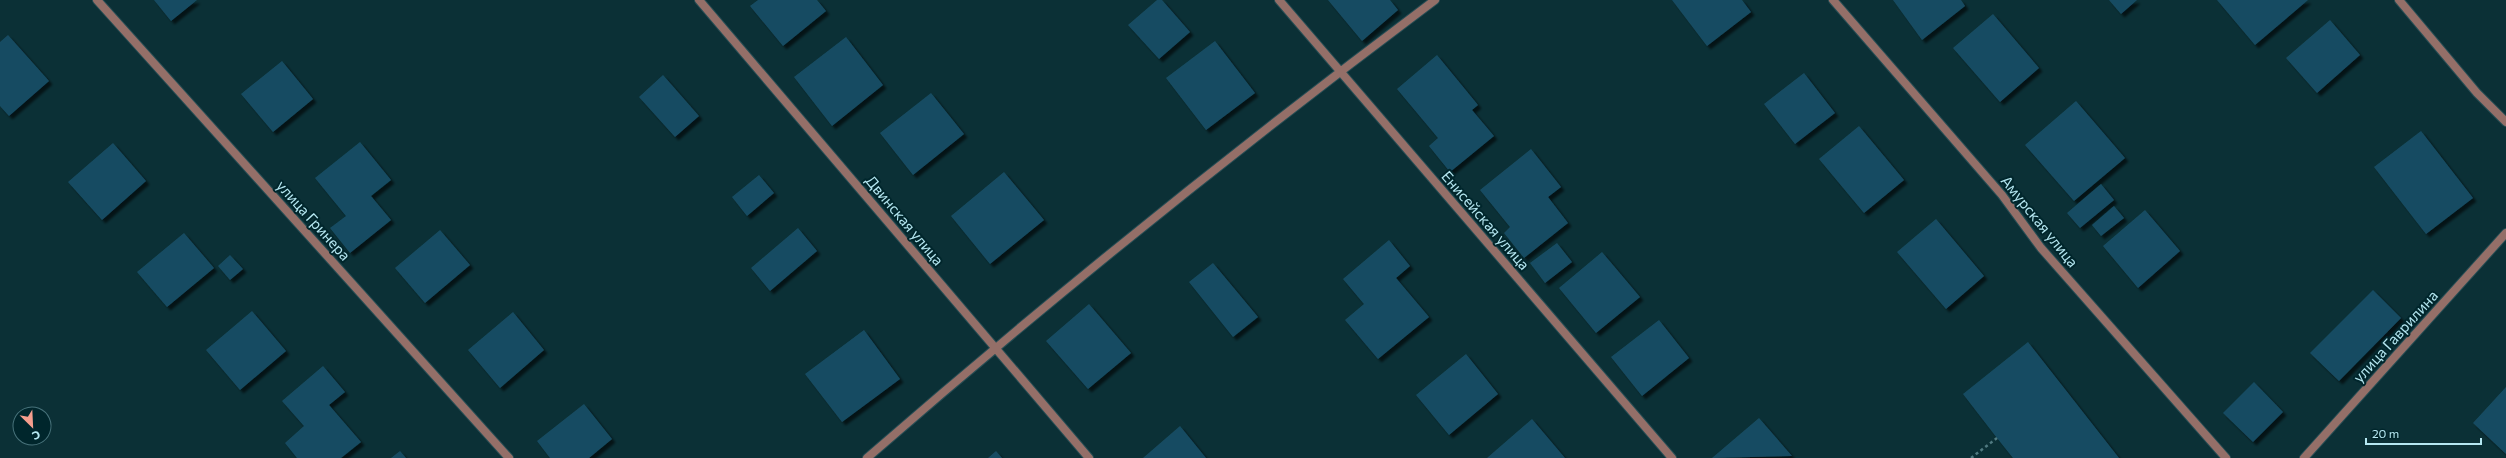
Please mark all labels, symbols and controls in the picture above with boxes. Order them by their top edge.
street label: Енисейская улица [1438,167,1534,273]
street label: Двинская улица [862,171,948,269]
street label: Амурская улица [1998,172,2082,270]
street label: улица Гринера [273,176,355,264]
street label: улица Гаврилина [2349,286,2441,386]
north arrow [12,406,52,446]
scale bar [2366,420,2481,446]
text: 20 m [2372,426,2399,440]
text: С [30,428,42,443]

